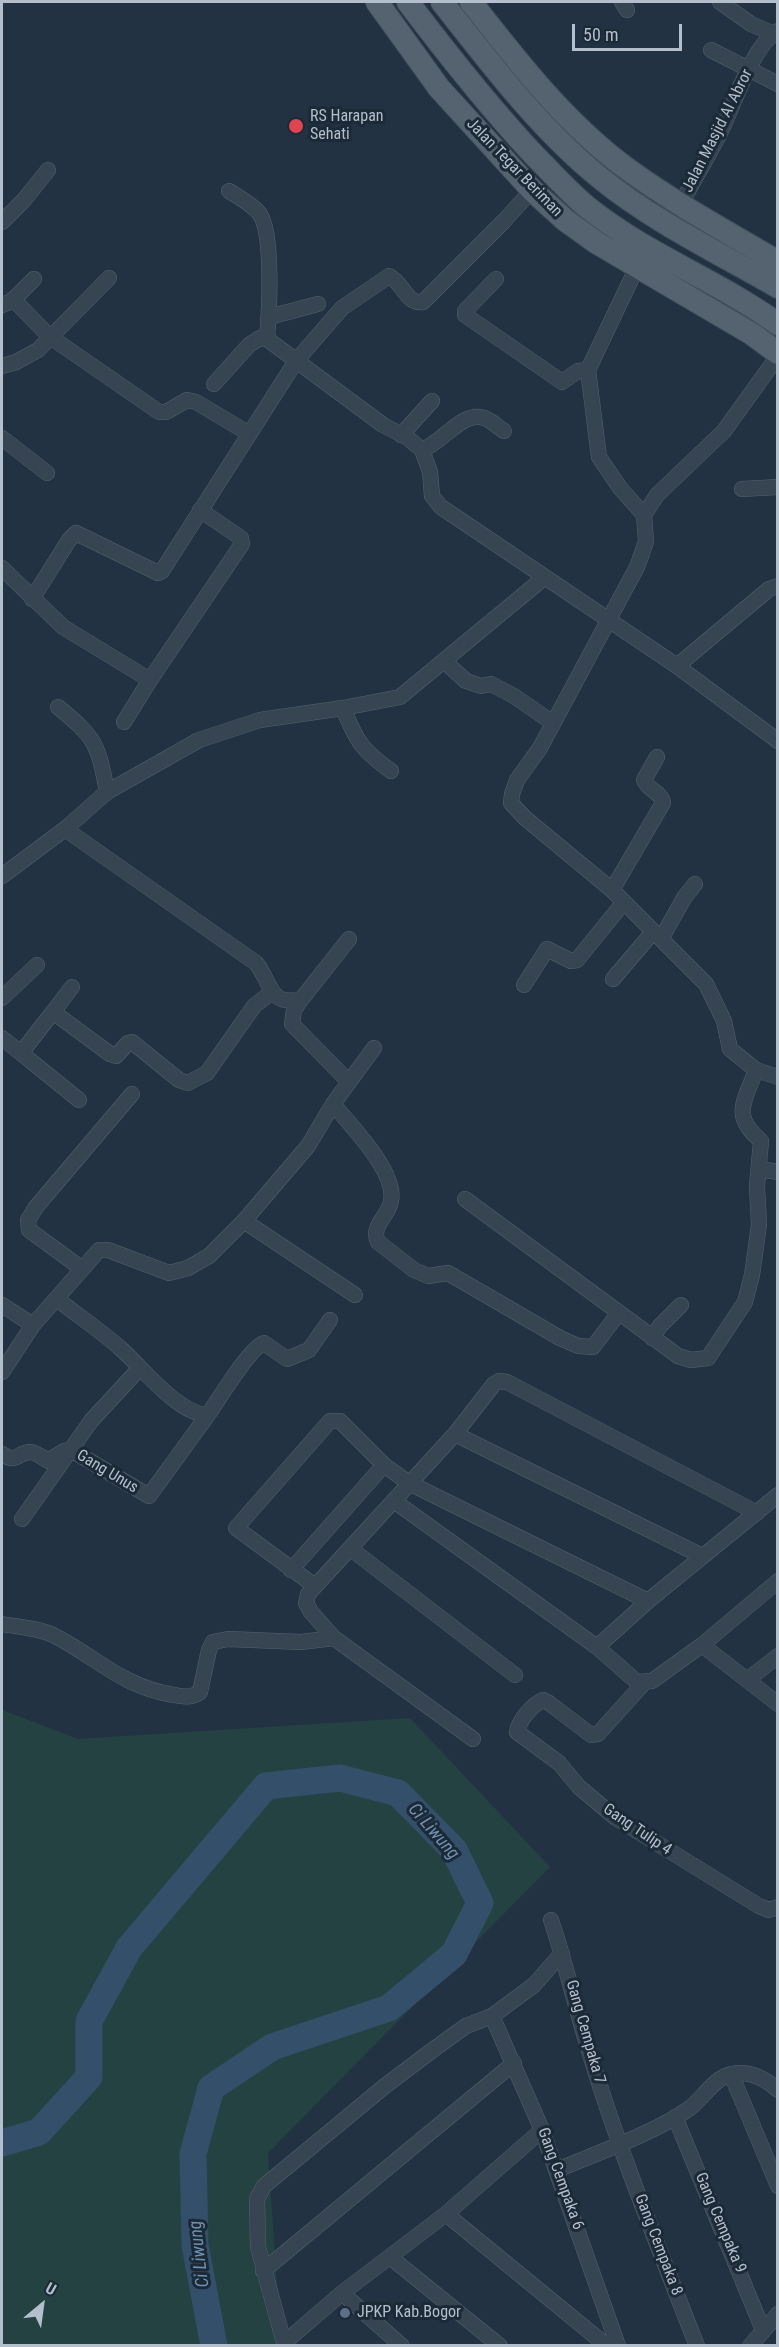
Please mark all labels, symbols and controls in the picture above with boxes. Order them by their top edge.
scale bar [575,12,684,50]
text: 50 m [583,24,618,45]
street label: Jalan Masjid Al Abror [679,66,757,196]
place label: RS Harapan Sehati [310,107,384,145]
street label: Jalan Tegar Beriman [462,115,566,221]
marker: RS Harapan Sehati [287,117,305,135]
street label: Gang Unus [73,1446,141,1498]
water label: Ci Liwung [403,1800,463,1864]
street label: Gang Tulip 4 [599,1800,675,1860]
street label: Gang Cempaka 7 [561,1978,609,2086]
street label: Gang Cempaka 6 [533,2125,587,2233]
street label: Gang Cempaka 9 [690,2170,750,2276]
street label: Gang Cempaka 8 [630,2192,686,2298]
water label: Ci Liwung [185,2219,215,2289]
north arrow [12,2275,72,2335]
text: U [42,2278,60,2299]
place label: JPKP Kab.Bogor [357,2303,461,2323]
marker: JPKP Kab.Bogor [338,2306,352,2320]

